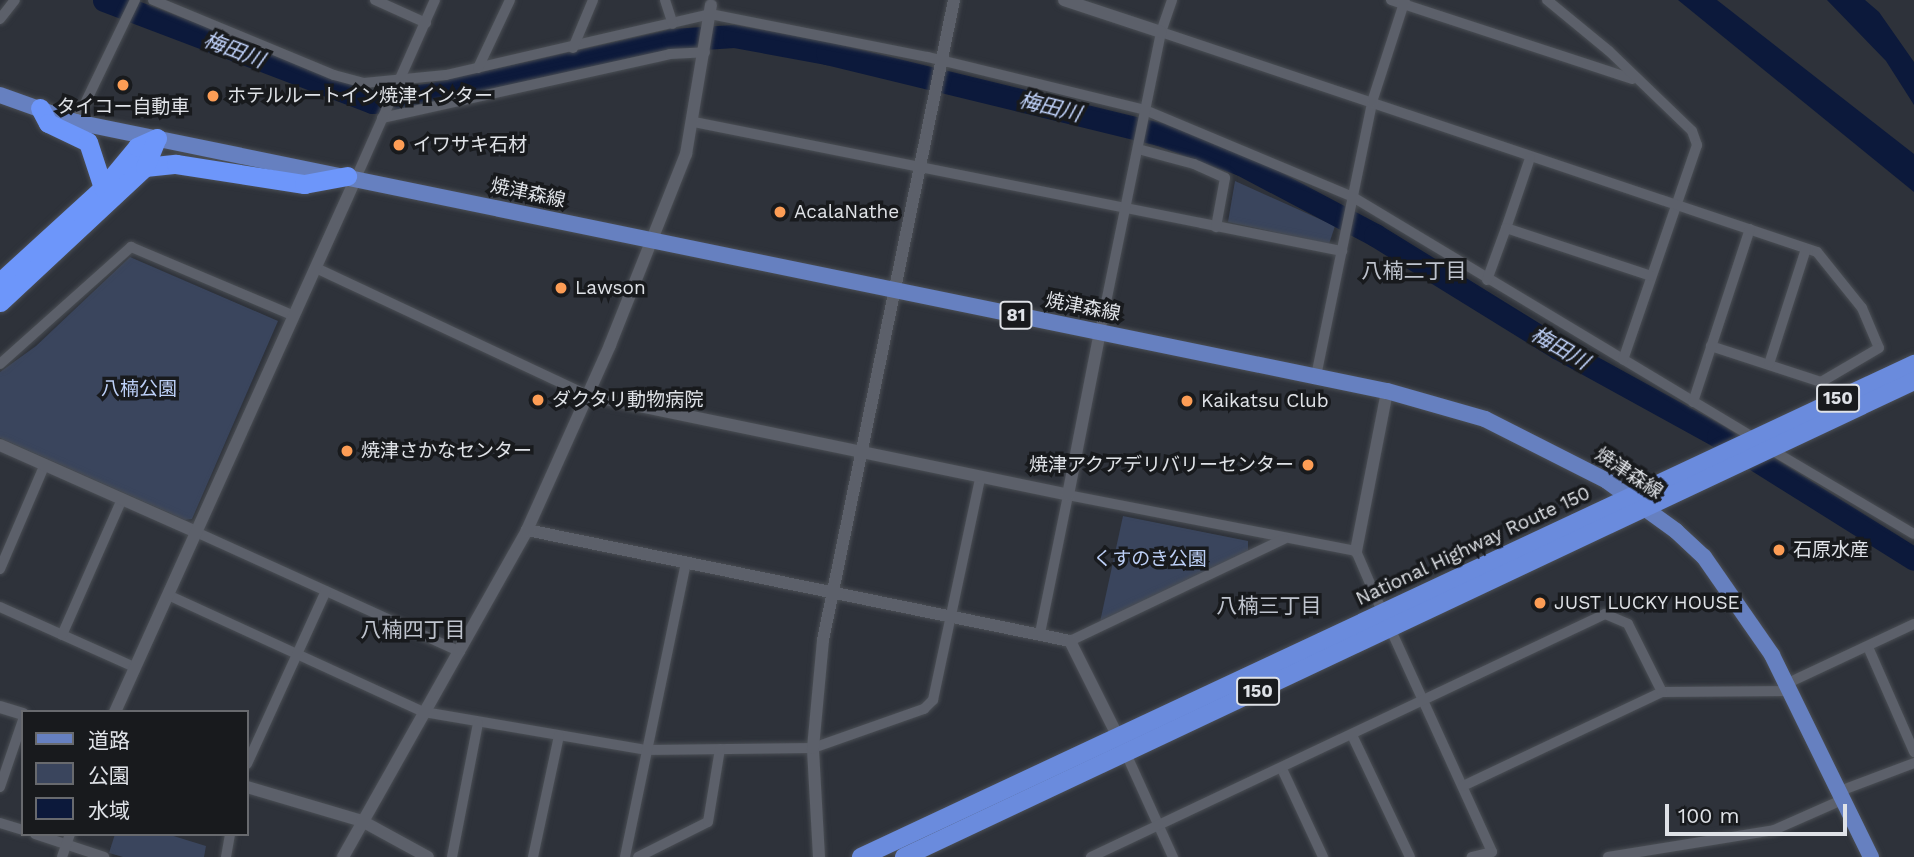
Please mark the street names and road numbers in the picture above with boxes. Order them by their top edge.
street label: 焼津森線 [488,174,568,212]
street label: 焼津森線 [1044,289,1122,325]
road number: 81 [998,300,1034,330]
road number: 150 [1815,384,1861,412]
street label: 焼津森線 [1591,443,1667,503]
street label: National Highway Route 150 [1352,481,1594,611]
road number: 150 [1235,676,1281,706]

